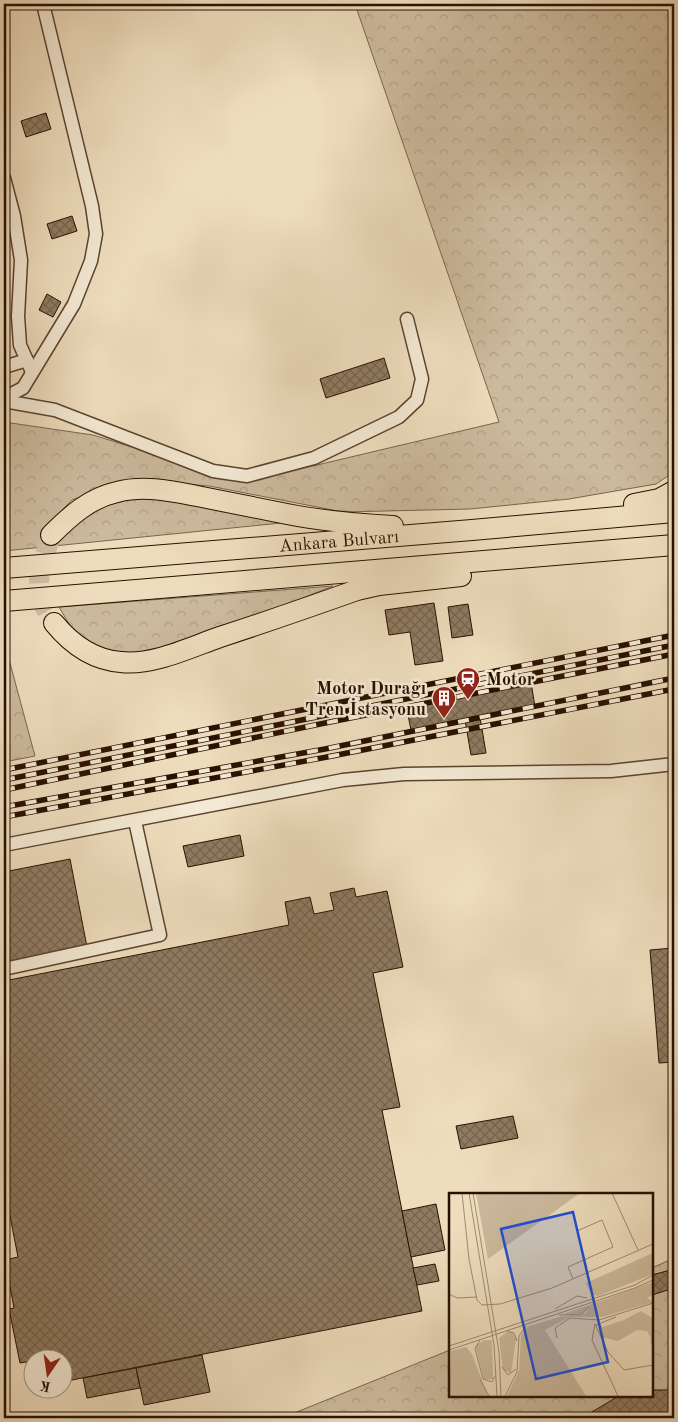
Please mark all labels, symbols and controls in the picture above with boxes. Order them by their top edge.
street label: Ankara Bulvarı [278,528,400,556]
station icon: Motor [455,666,481,700]
place label: Motor [486,671,535,689]
place label: Motor Durağı Tren İstasyonu [305,680,426,719]
building icon: Motor Durağı Tren İstasyonu [431,685,457,719]
inset map [449,1193,653,1397]
north arrow [22,1350,72,1400]
text: K [38,1378,52,1394]

